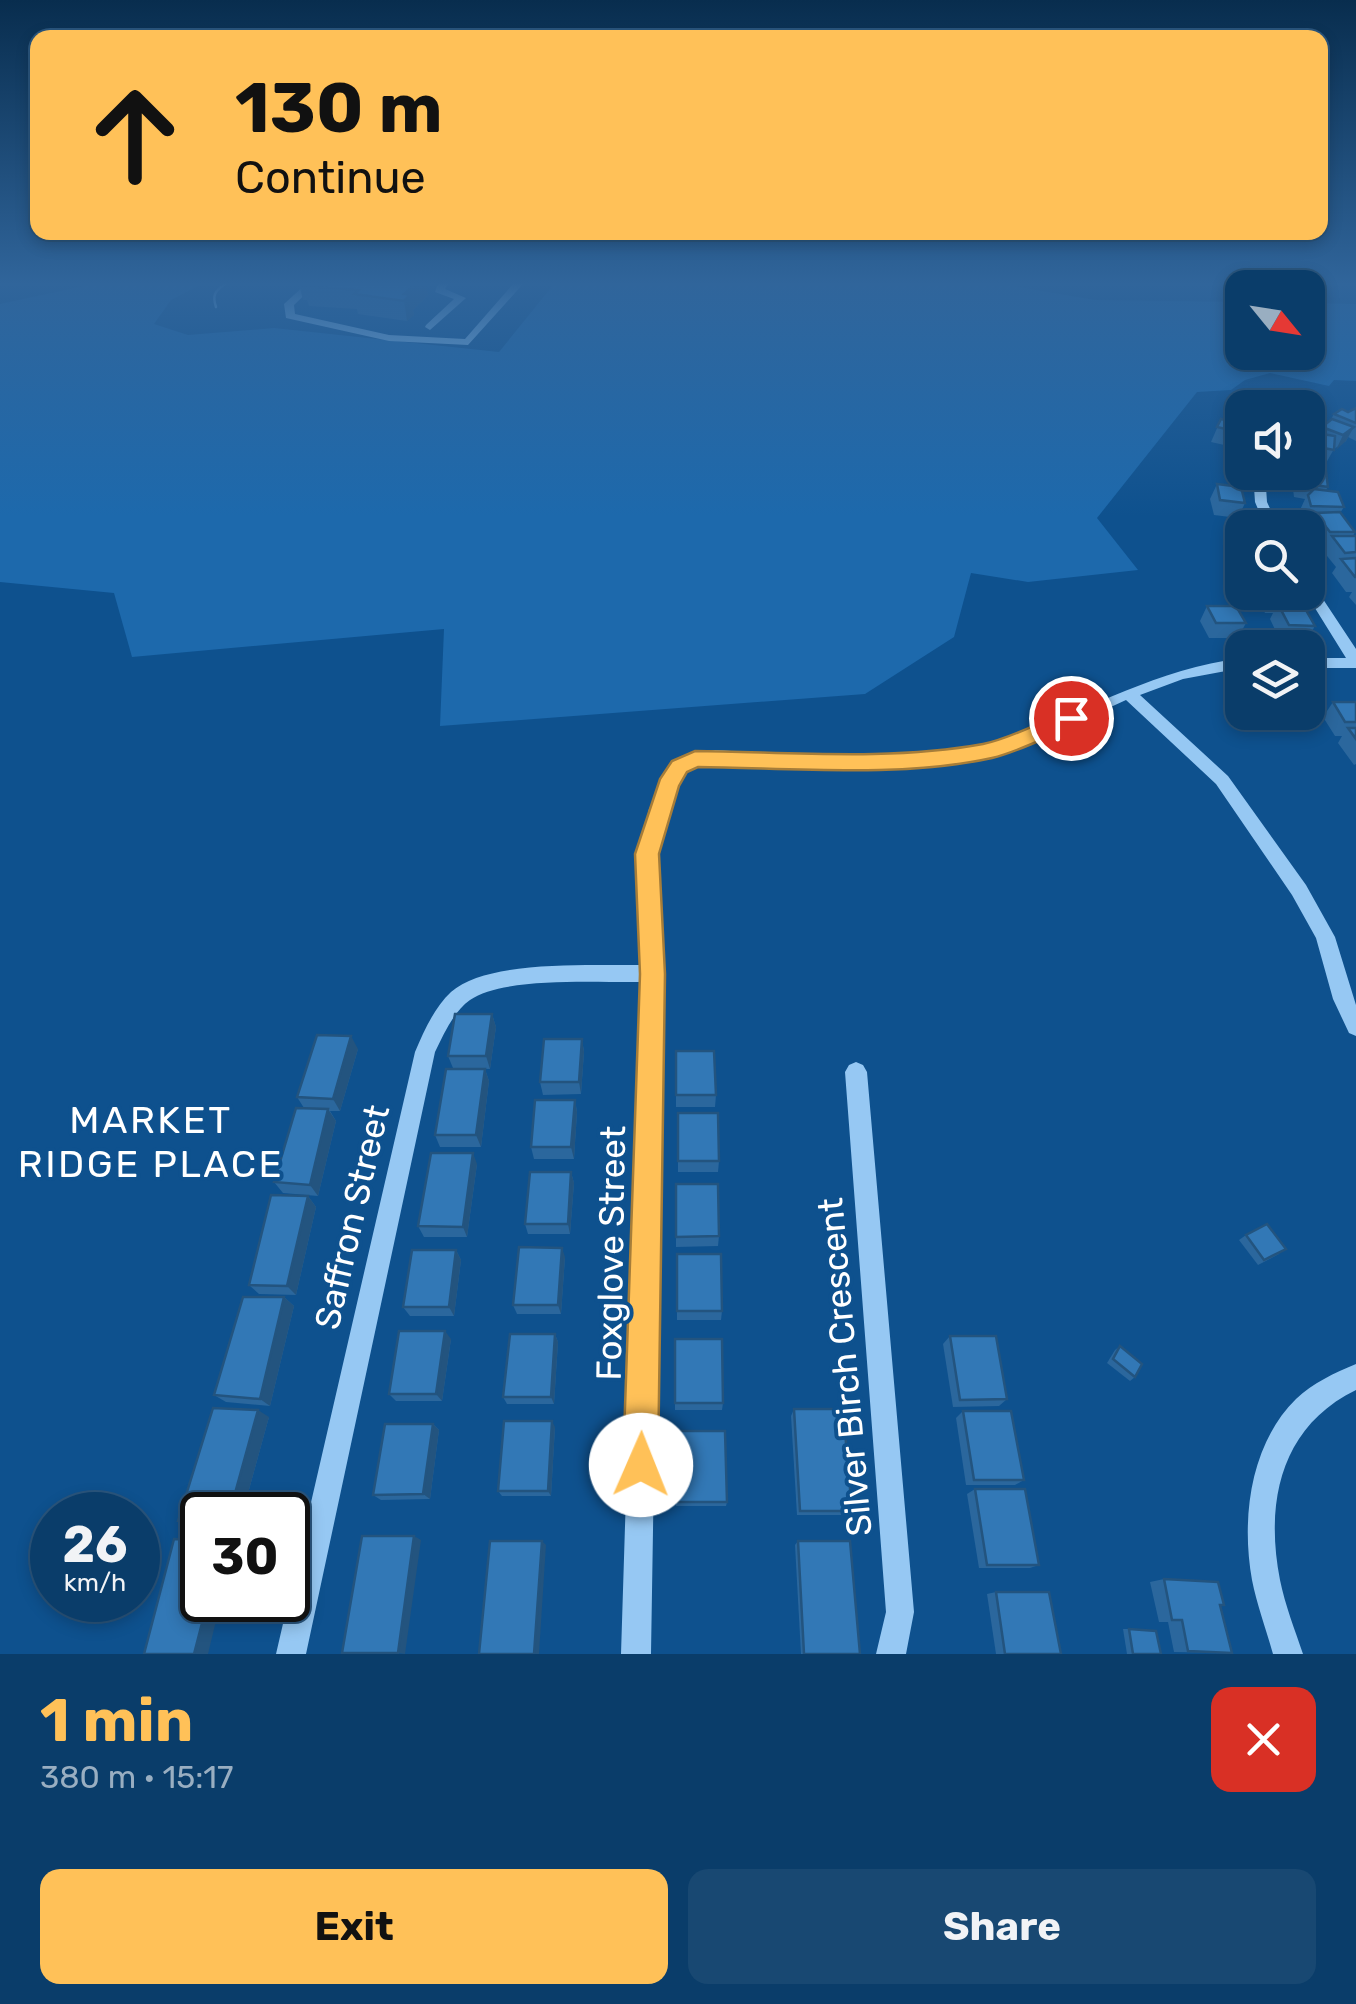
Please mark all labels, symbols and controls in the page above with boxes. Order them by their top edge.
text: 130 m [235,67,443,150]
icon: ahead [70,70,200,200]
text: Continue [235,151,426,204]
north arrow [1225,270,1325,370]
map controls [1225,270,1325,730]
button: sound [1225,390,1325,490]
button: search [1225,510,1325,610]
button: layers [1225,630,1325,730]
pin [1029,676,1114,761]
icon: arrive [1044,691,1099,746]
district label: MARKET RIDGE PLACE [18,1097,284,1187]
street label: Saffron Street [306,1101,398,1333]
street label: Foxglove Street [588,1125,634,1381]
street label: Silver Birch Crescent [809,1196,881,1538]
position arrow [589,1413,693,1517]
speed limit sign: 30 [180,1492,310,1622]
text: 26 [62,1515,128,1575]
text: km/h [64,1568,126,1597]
text: 1 min [40,1685,193,1756]
button: close [1211,1687,1316,1792]
text: 380 m · 15:17 [40,1758,233,1796]
button: Exit [40,1869,668,1984]
button: Share [688,1869,1316,1984]

